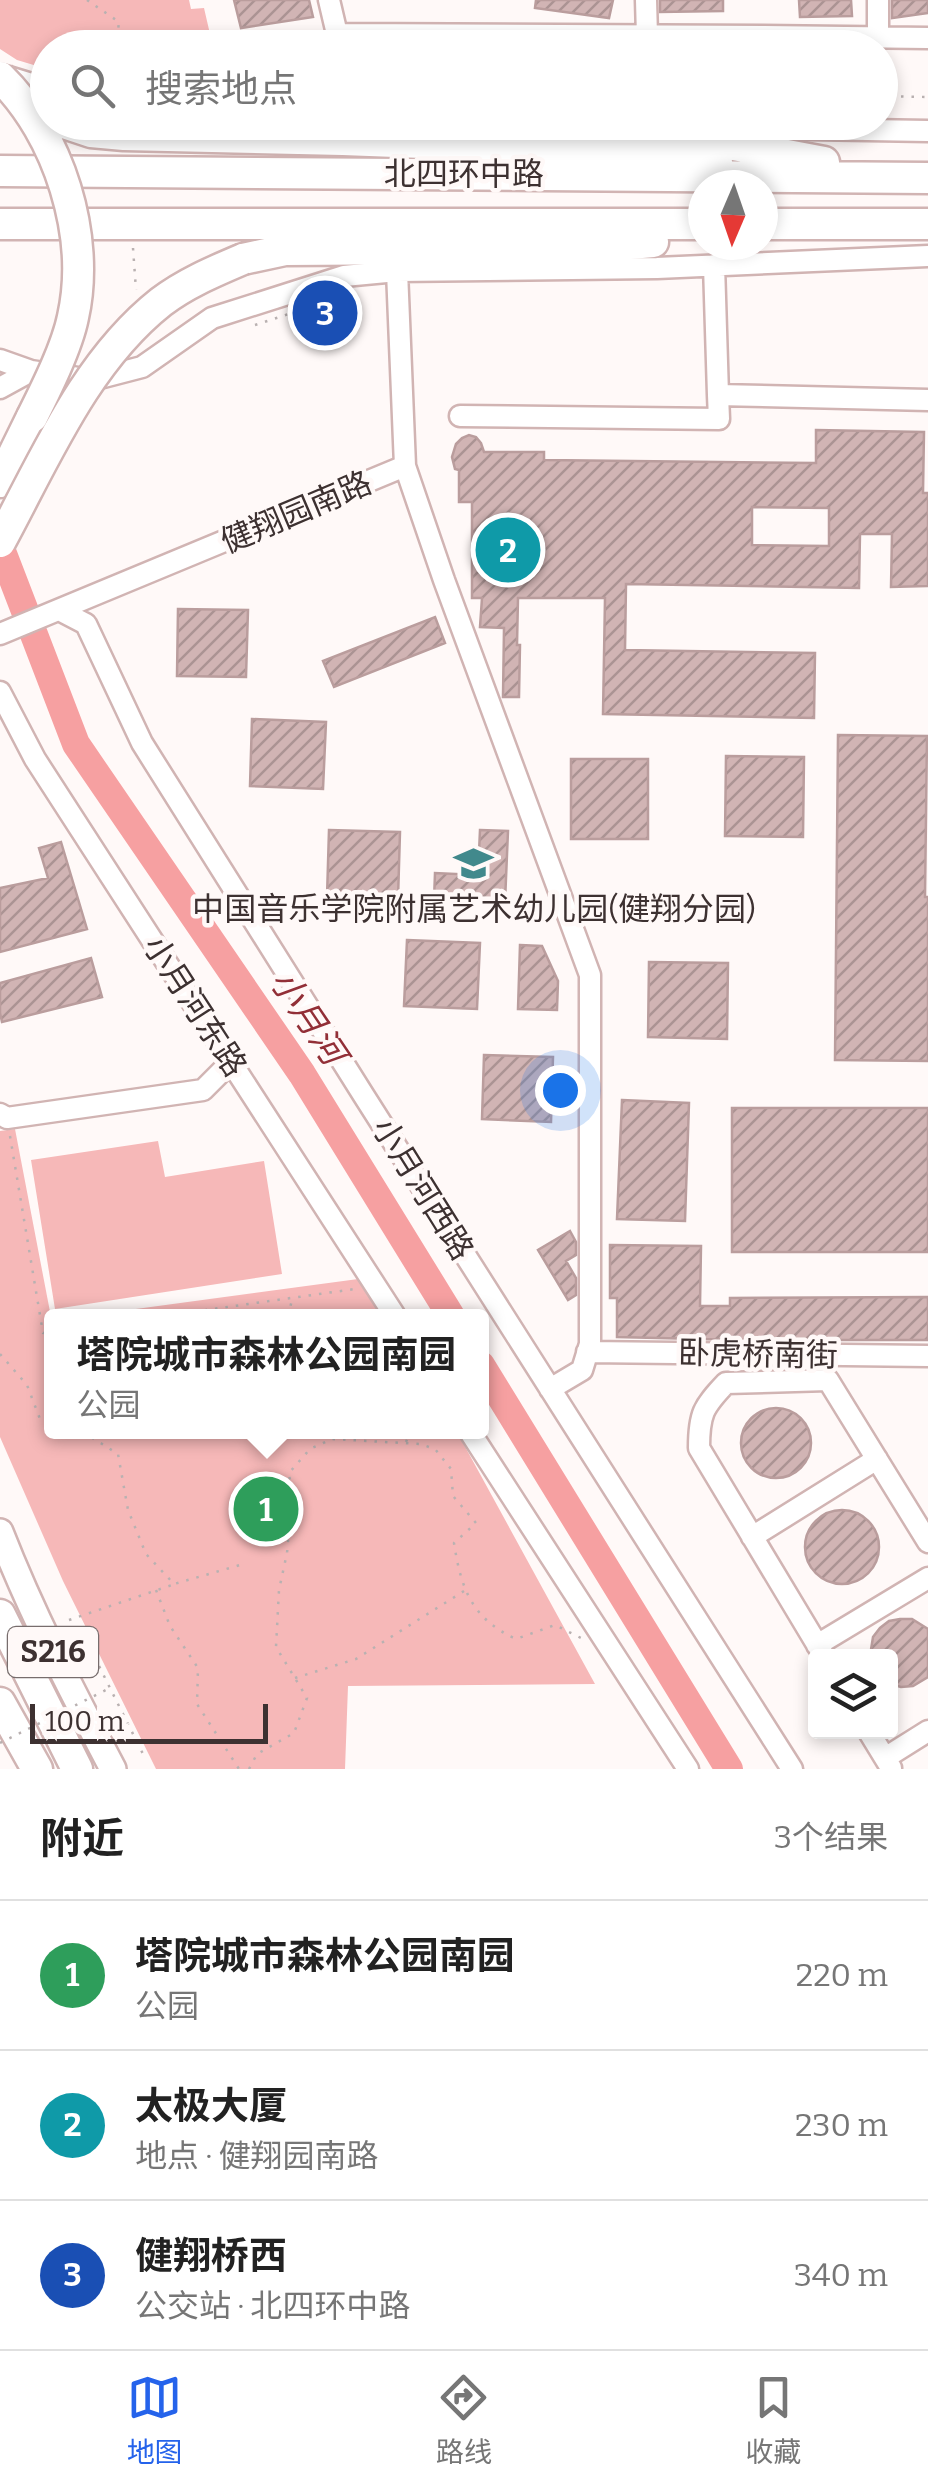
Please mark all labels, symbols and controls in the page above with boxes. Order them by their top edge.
search box [30,30,898,140]
icon: search [65,58,120,113]
text: 搜索地点 [145,66,297,112]
street label: 北四环中路 [384,155,544,193]
north arrow [688,170,778,260]
pin: 3 [292,276,358,350]
street label: 健翔园南路 [215,463,377,561]
pin: 2 [476,512,540,588]
school or university icon: 中国音乐学院附属艺术幼儿园(健翔分园) [453,843,495,885]
place label: 中国音乐学院附属艺术幼儿园(健翔分园) [192,890,756,928]
street label: 小月河东路 [135,929,255,1083]
water label: 小月河 [261,962,358,1077]
your location [535,1065,586,1116]
street label: 小月河西路 [364,1111,482,1267]
popup [44,1309,489,1439]
text: 塔院城市森林公园南园 [76,1332,457,1378]
street label: 卧虎桥南街 [678,1334,838,1374]
text: 公园 [76,1386,141,1424]
pin: 1 [234,1472,298,1546]
road number: S216 [8,1627,98,1677]
map controls [808,1649,898,1739]
button: layers [808,1649,898,1739]
scale bar [30,1699,268,1744]
text: 100 m [45,1705,125,1738]
text: 附近 [40,1814,124,1864]
text: 3个结果 [774,1818,888,1856]
text: 塔院城市森林公园南园 [135,1933,515,1979]
text: 1 [66,1956,79,1994]
text: 220 m [796,1956,888,1994]
text: 公园 [135,1987,199,2025]
text: 太极大厦 [135,2083,287,2129]
text: 2 [63,2106,82,2144]
text: 230 m [795,2106,888,2144]
text: 地点 · 健翔园南路 [135,2137,379,2175]
text: 健翔桥西 [135,2233,287,2279]
text: 3 [63,2256,82,2294]
text: 340 m [794,2256,888,2294]
text: 公交站 · 北四环中路 [135,2287,411,2325]
tab: 地图 [127,2370,183,2470]
tab: 路线 [436,2370,492,2470]
tab: 收藏 [745,2370,801,2470]

